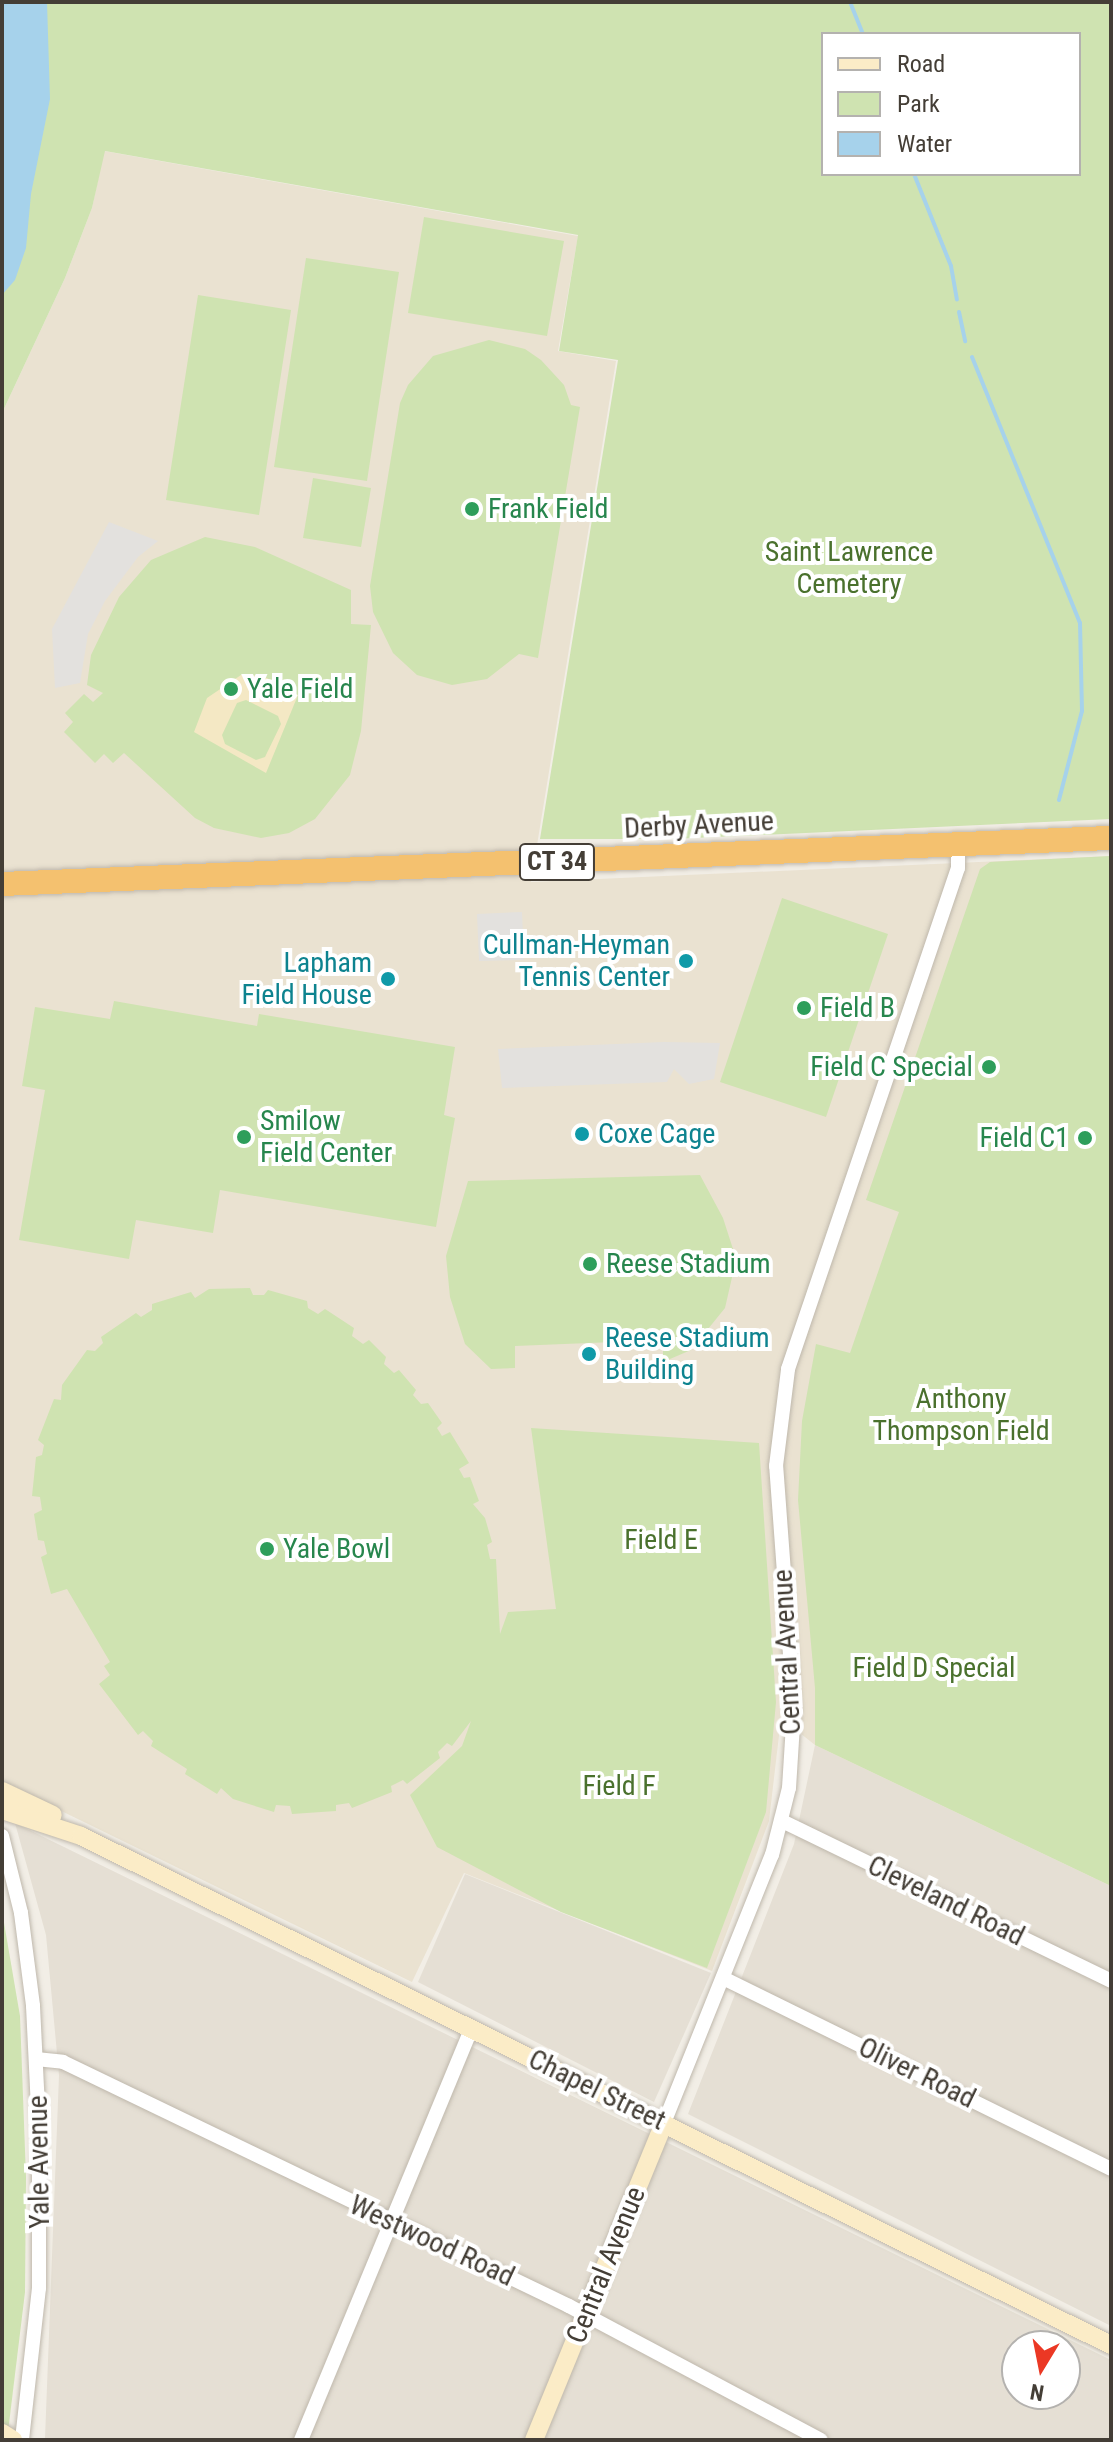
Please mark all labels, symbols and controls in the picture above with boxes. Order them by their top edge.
legend [821,32,1081,176]
text: Road [897,50,945,78]
text: Park [897,90,940,118]
text: Water [897,130,952,158]
place label: Frank Field [488,492,608,526]
marker: Frank Field [463,500,481,518]
park label: Saint Lawrence Cemetery [765,535,933,601]
place label: Yale Field [247,672,353,706]
marker: Yale Field [222,680,240,698]
street label: Derby Avenue [623,804,775,846]
road number: CT 34 [517,840,597,884]
place label: Cullman-Heyman Tennis Center [483,928,670,994]
place label: Lapham Field House [241,946,372,1012]
marker: Cullman-Heyman Tennis Center [677,952,695,970]
marker: Lapham Field House [379,970,397,988]
place label: Field B [820,991,895,1025]
marker: Field B [795,999,813,1017]
place label: Field C Special [810,1050,973,1084]
marker: Field C Special [980,1058,998,1076]
place label: Smilow Field Center [260,1104,392,1170]
place label: Coxe Cage [598,1117,715,1151]
place label: Field C1 [980,1121,1069,1155]
marker: Coxe Cage [573,1125,591,1143]
marker: Smilow Field Center [235,1128,253,1146]
marker: Field C1 [1076,1129,1094,1147]
place label: Reese Stadium [606,1247,771,1281]
marker: Reese Stadium [581,1255,599,1273]
place label: Reese Stadium Building [605,1321,770,1387]
marker: Reese Stadium Building [580,1345,598,1363]
park label: Anthony Thompson Field [872,1382,1050,1448]
park label: Field E [624,1523,698,1557]
place label: Yale Bowl [283,1532,390,1566]
marker: Yale Bowl [258,1540,276,1558]
street label: Central Avenue [766,1568,808,1736]
park label: Field D Special [853,1651,1015,1685]
park label: Field F [582,1769,656,1803]
street label: Cleveland Road [862,1849,1030,1953]
street label: Oliver Road [853,2030,981,2116]
street label: Chapel Street [523,2042,671,2138]
street label: Yale Avenue [21,2095,57,2229]
street label: Central Avenue [559,2182,653,2348]
street label: Westwood Road [344,2188,520,2294]
north arrow [1001,2330,1081,2410]
text: N [1028,2379,1046,2406]

